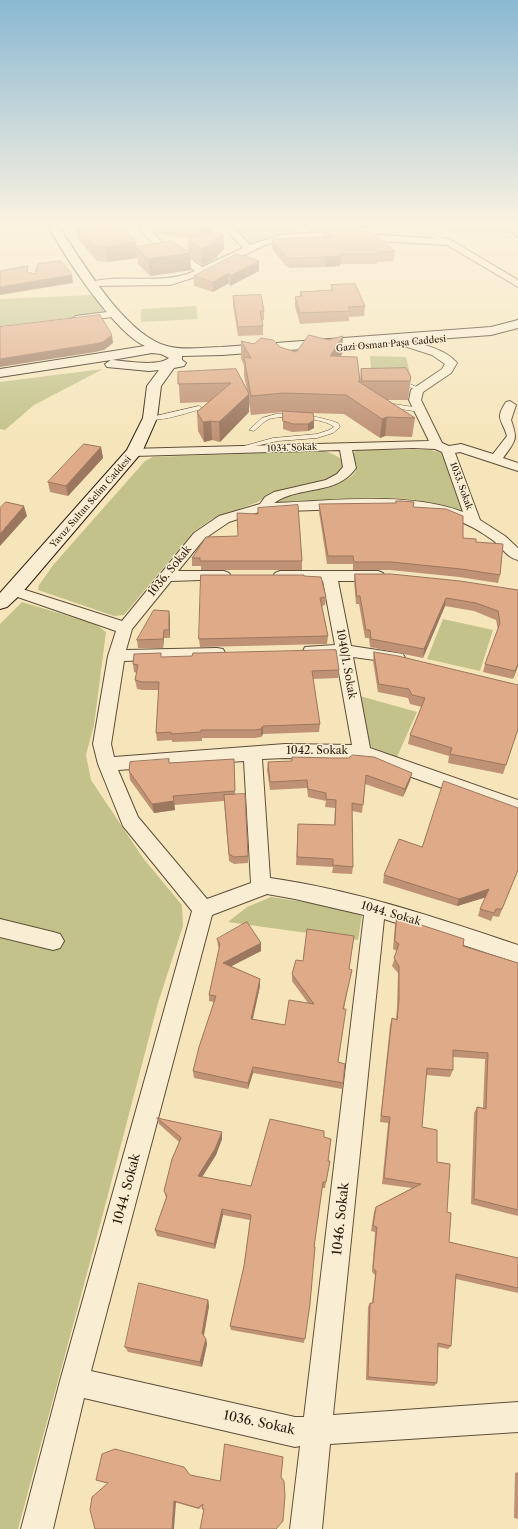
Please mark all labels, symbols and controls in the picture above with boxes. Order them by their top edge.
street label: Gazi Osman Paşa Caddesi [336,334,446,354]
street label: 1034. Sokak [267,442,317,454]
street label: Yavuz Sultan Selim Caddesi [48,454,134,550]
street label: 1033. Sokak [447,461,475,511]
street label: 1036. Sokak [146,543,194,599]
street label: 1040/1. Sokak [333,628,359,700]
street label: 1042. Sokak [286,744,348,758]
street label: 1044. Sokak [360,899,422,929]
street label: 1044. Sokak [110,1152,144,1226]
street label: 1046. Sokak [329,1182,353,1256]
street label: 1036. Sokak [222,1408,296,1438]

